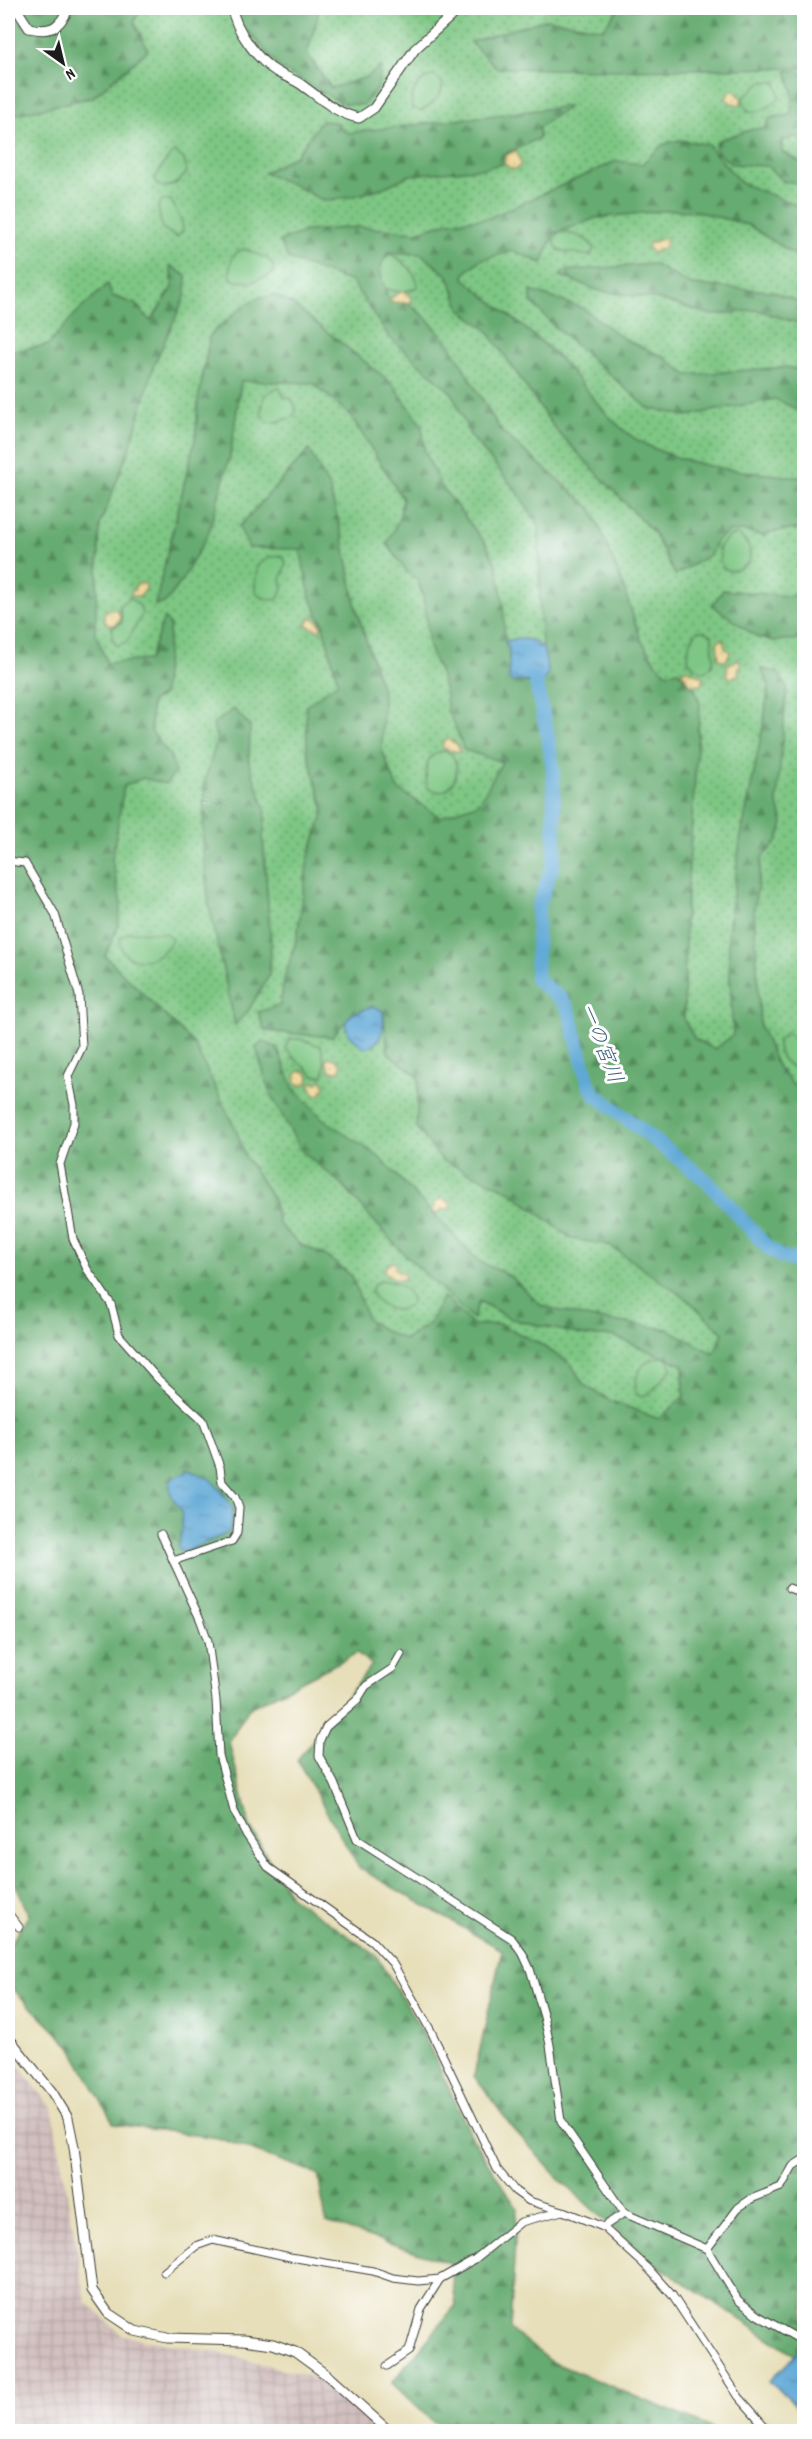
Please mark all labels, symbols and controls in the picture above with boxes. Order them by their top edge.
north arrow [33,33,93,93]
text: N [60,62,80,85]
water label: 一の宮川 [570,999,628,1089]

